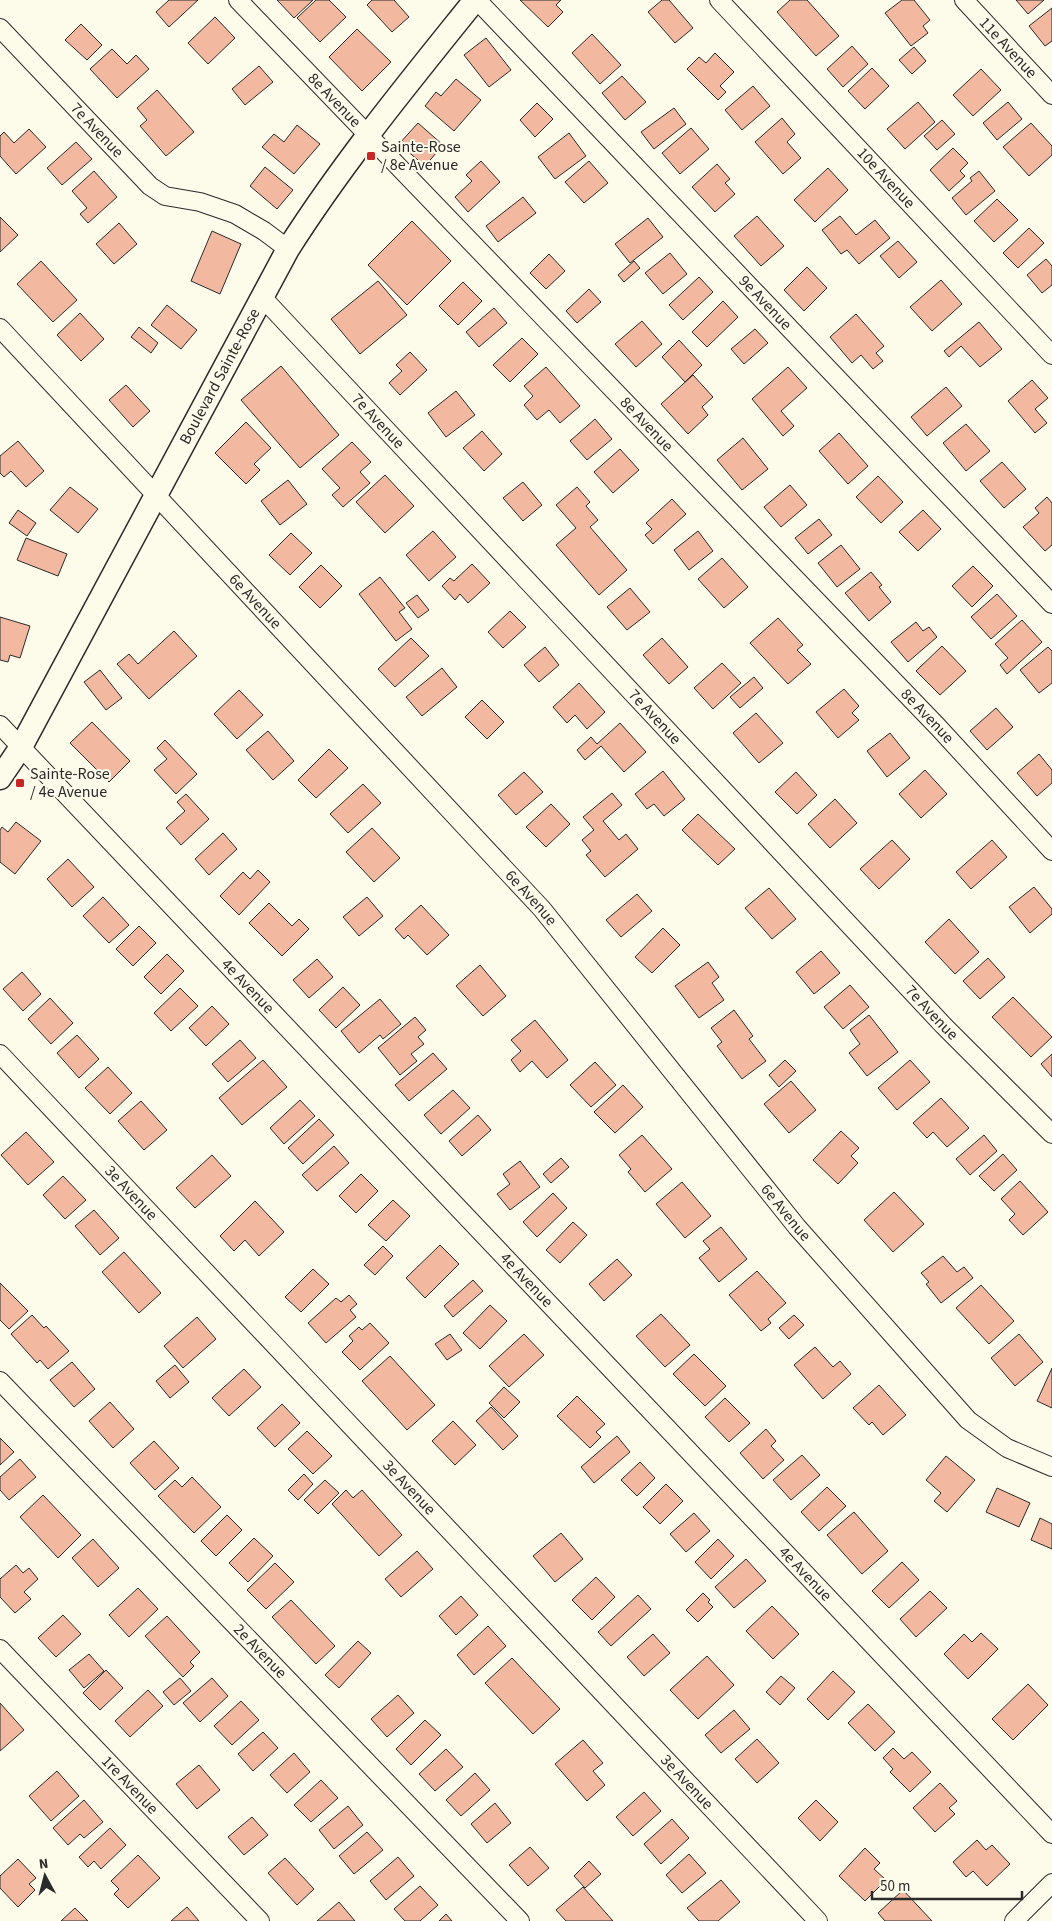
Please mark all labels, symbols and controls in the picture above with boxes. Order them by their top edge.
street label: 11e Avenue [974,12,1042,83]
street label: 8e Avenue [303,68,366,132]
street label: 7e Avenue [66,98,129,163]
place label: Sainte-Rose / 8e Avenue [381,136,461,176]
street label: 10e Avenue [852,143,920,213]
marker: Sainte-Rose / 8e Avenue [365,150,377,162]
street label: 9e Avenue [734,270,797,335]
street label: Boulevard Sainte-Rose [174,304,265,448]
street label: 7e Avenue [347,389,410,454]
street label: 8e Avenue [615,392,678,457]
street label: 6e Avenue [224,569,287,634]
street label: 7e Avenue [623,684,686,749]
street label: 8e Avenue [896,684,959,748]
place label: Sainte-Rose / 4e Avenue [30,763,110,803]
marker: Sainte-Rose / 4e Avenue [14,777,26,789]
street label: 6e Avenue [500,865,562,930]
street label: 4e Avenue [216,954,279,1019]
street label: 7e Avenue [900,980,963,1045]
street label: 3e Avenue [100,1160,163,1225]
street label: 6e Avenue [756,1179,816,1246]
street label: 4e Avenue [495,1248,558,1312]
street label: 3e Avenue [378,1455,441,1520]
street label: 4e Avenue [774,1541,837,1606]
street label: 2e Avenue [228,1619,292,1683]
street label: 3e Avenue [655,1750,718,1815]
street label: 1re Avenue [96,1751,163,1819]
north arrow [20,1851,70,1901]
text: N [38,1854,49,1875]
scale bar [872,1868,1022,1900]
text: 50 m [880,1876,910,1897]

